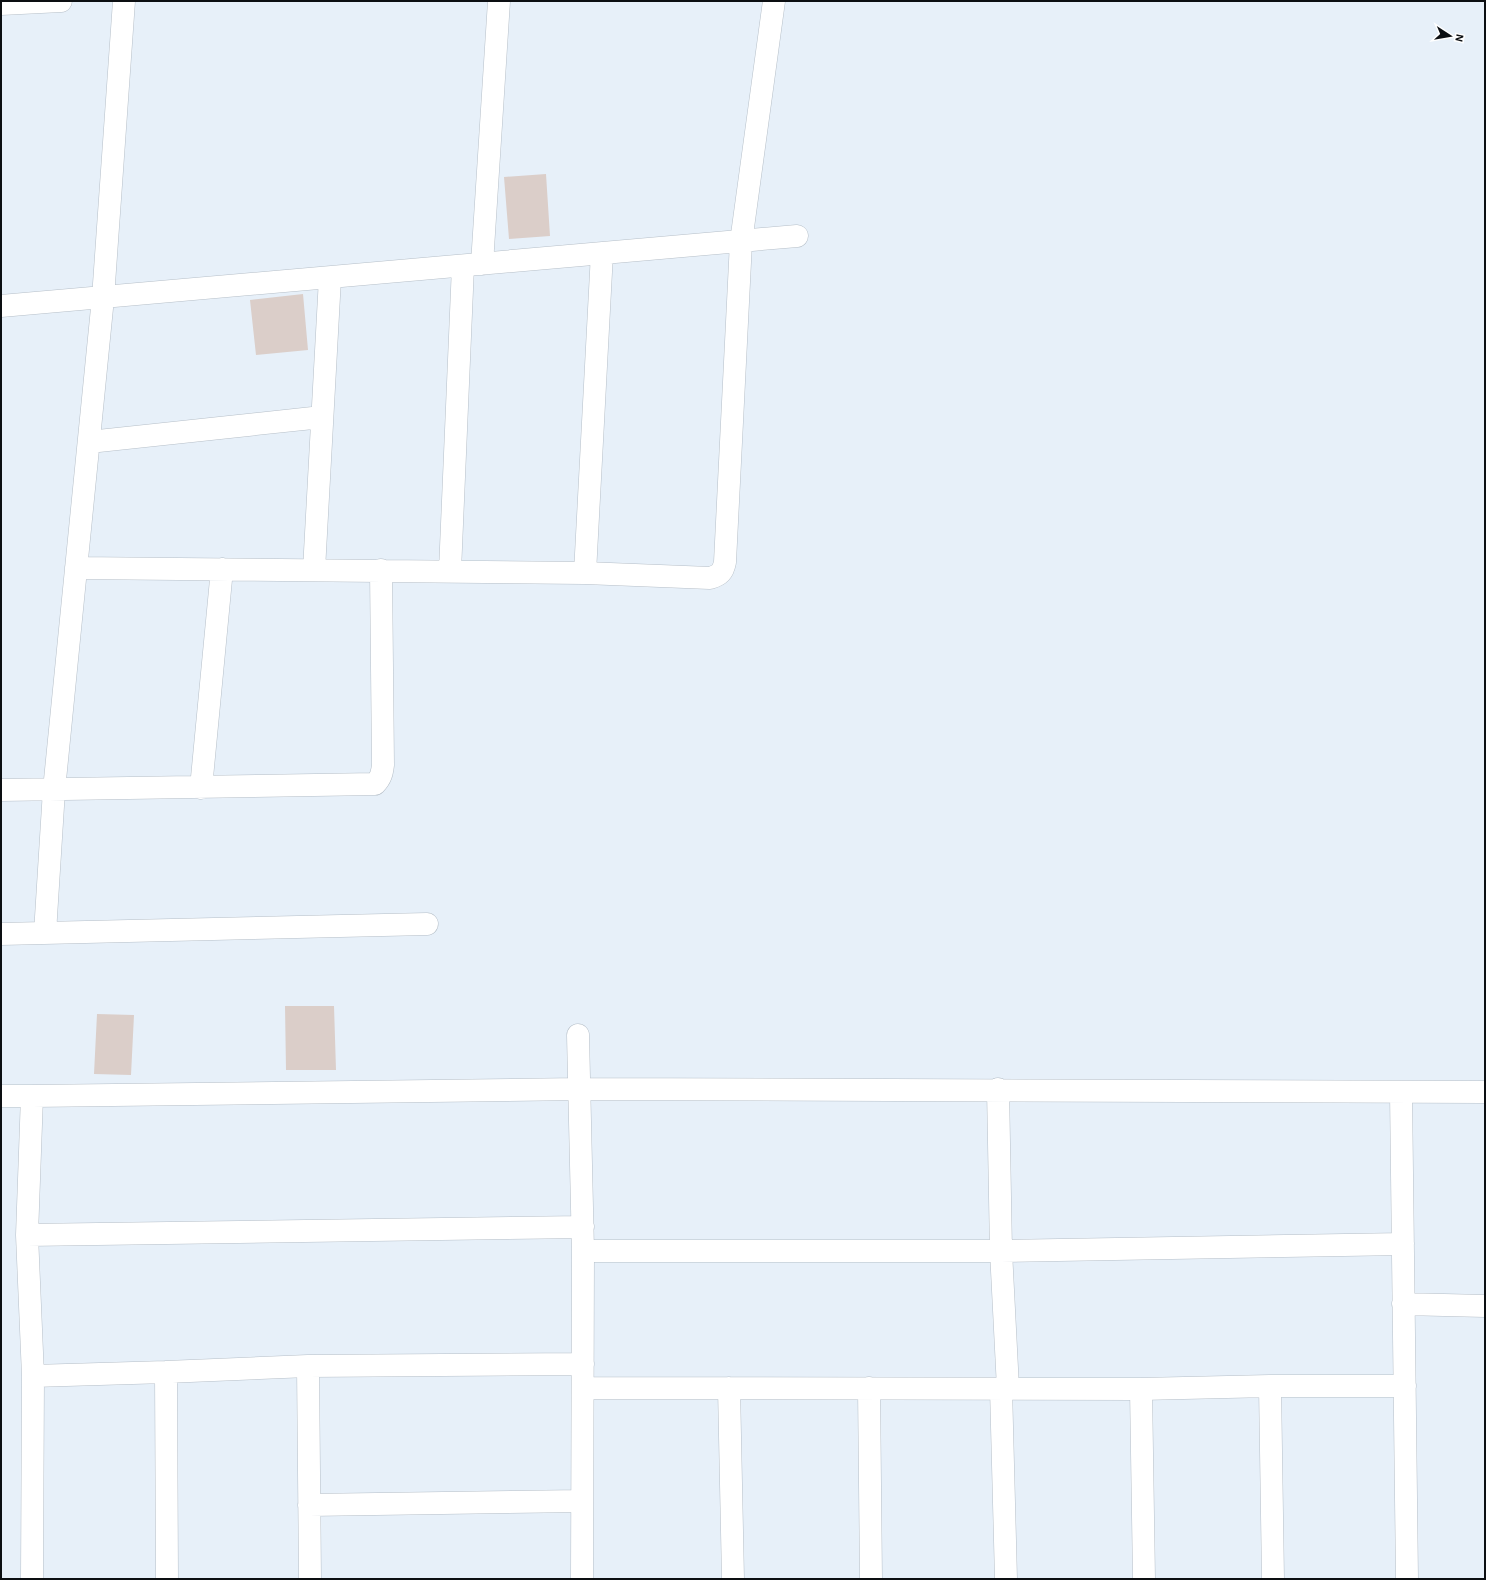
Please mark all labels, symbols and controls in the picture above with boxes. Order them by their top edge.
north arrow [1430,16,1470,56]
text: N [1453,33,1465,43]

